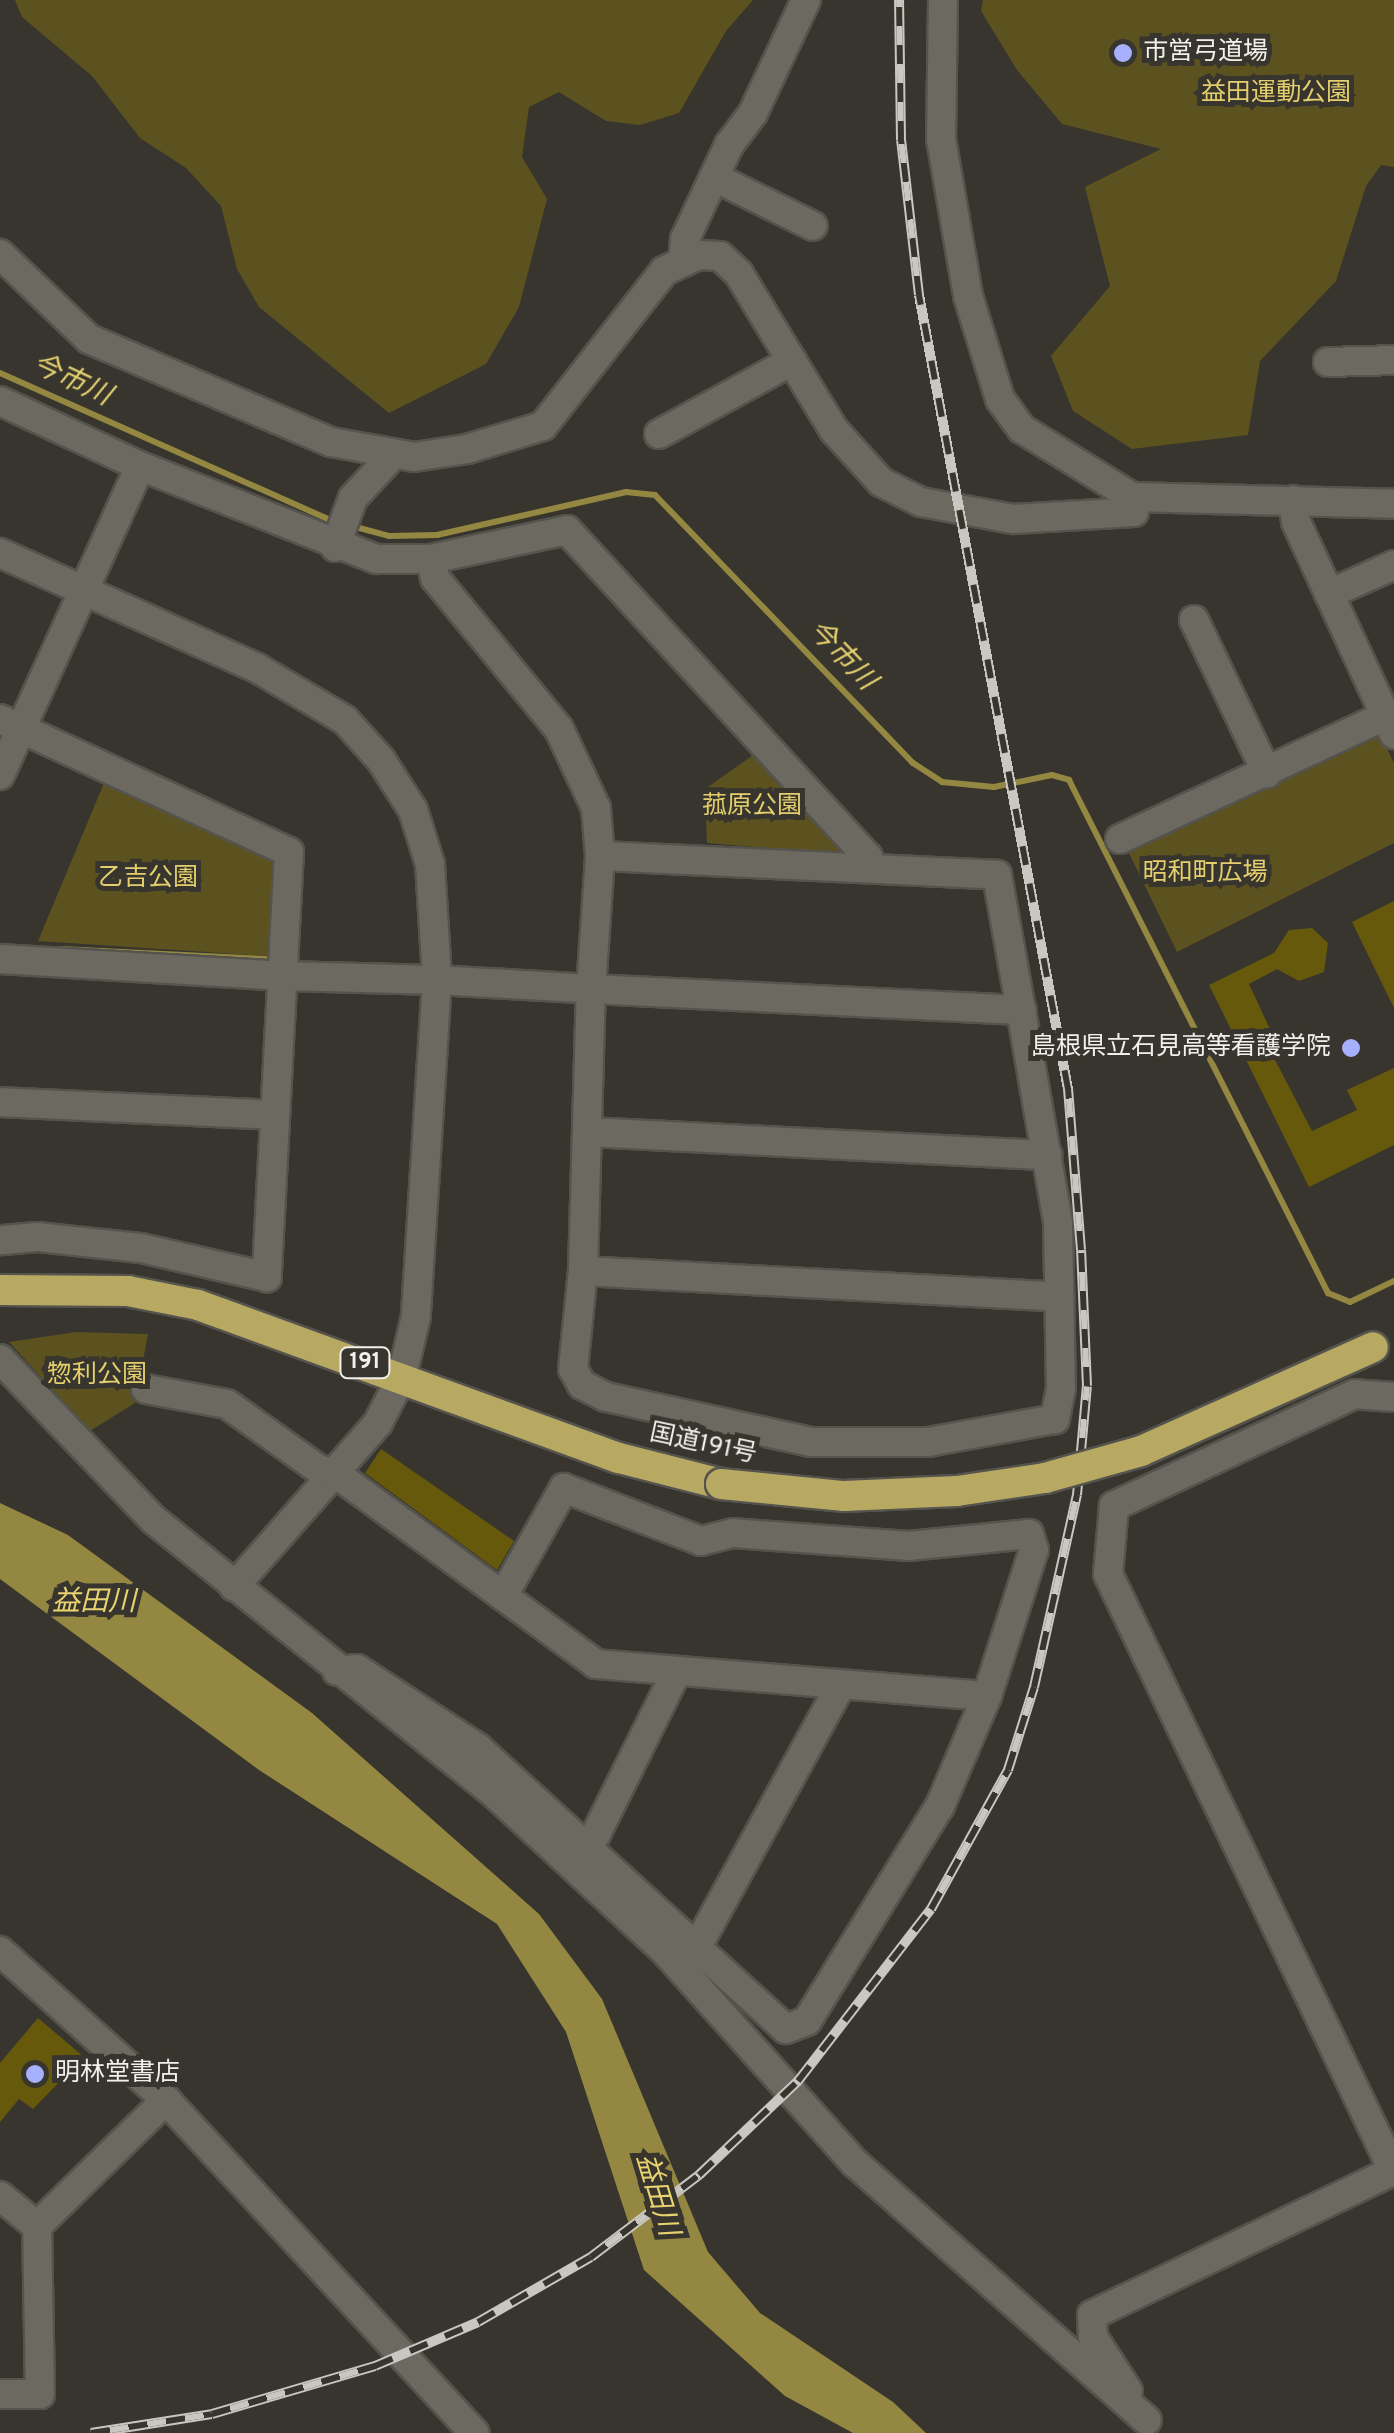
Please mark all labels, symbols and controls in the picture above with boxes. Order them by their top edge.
place label: 市営弓道場 [1143,38,1268,68]
marker: 市営弓道場 [1112,42,1134,64]
park label: 益田運動公園 [1201,79,1351,109]
water label: 今市川 [26,348,116,414]
water label: 今市川 [800,614,882,698]
park label: 菰原公園 [702,792,802,822]
park label: 昭和町広場 [1143,859,1267,889]
park label: 乙吉公園 [98,864,198,894]
place label: 島根県立石見高等看護学院 [1031,1033,1331,1063]
marker: 島根県立石見高等看護学院 [1340,1037,1362,1059]
road number: 191 [338,1346,392,1380]
park label: 惣利公園 [47,1361,147,1391]
street label: 国道191号 [647,1419,759,1471]
water label: 益田川 [52,1586,136,1620]
place label: 明林堂書店 [55,2059,180,2089]
marker: 明林堂書店 [24,2063,46,2085]
water label: 益田川 [628,2150,684,2240]

